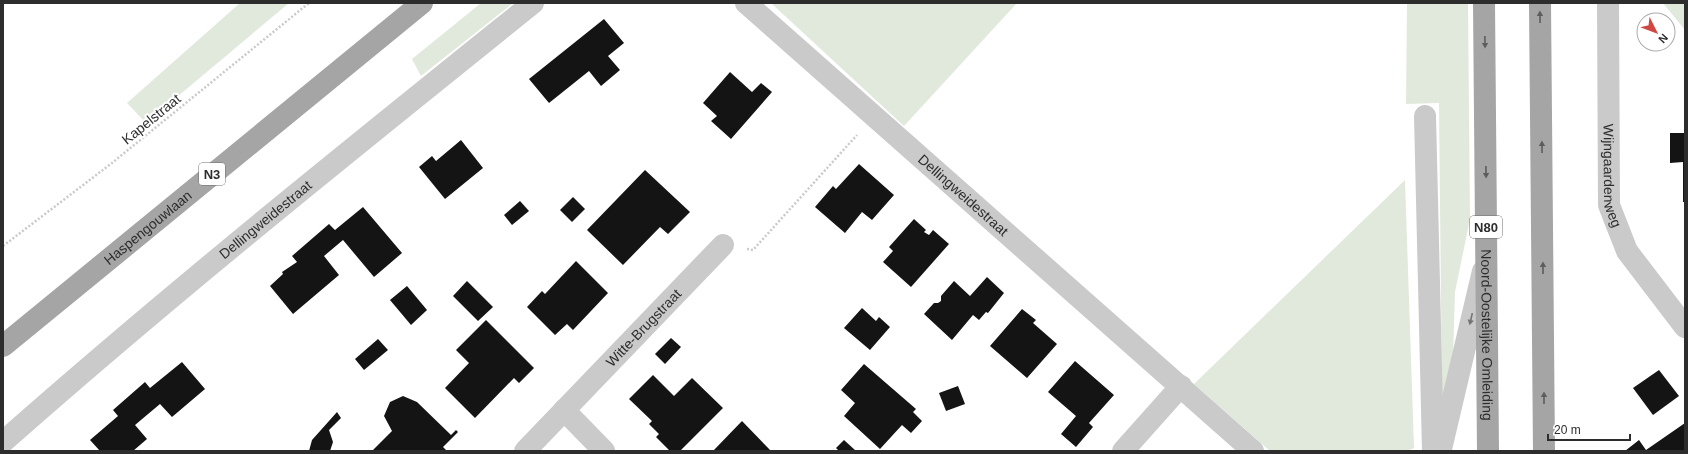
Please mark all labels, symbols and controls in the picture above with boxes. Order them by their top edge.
one-way arrow [1537,10,1543,23]
north arrow [1636,12,1676,52]
text: N [1656,32,1671,46]
one-way arrow [1482,36,1488,49]
street label: Kapelstraat [118,90,184,148]
street label: Wijngaardenweg [1600,124,1625,230]
one-way arrow [1539,140,1545,153]
street label: Dellingweidestraat [915,151,1012,239]
road number: N3 [199,163,225,185]
one-way arrow [1483,166,1489,179]
street label: Dellingweidestraat [216,177,315,262]
street label: Haspengouwlaan [101,187,195,268]
road number: N80 [1470,216,1502,238]
street label: Noord-Oostelijke Omleiding [1478,249,1496,421]
one-way arrow [1540,261,1546,274]
street label: Witte-Brugstraat [603,286,684,370]
one-way arrow [1468,313,1474,325]
one-way arrow [1541,391,1547,404]
scale bar [1548,416,1630,442]
text: 20 m [1554,423,1581,437]

